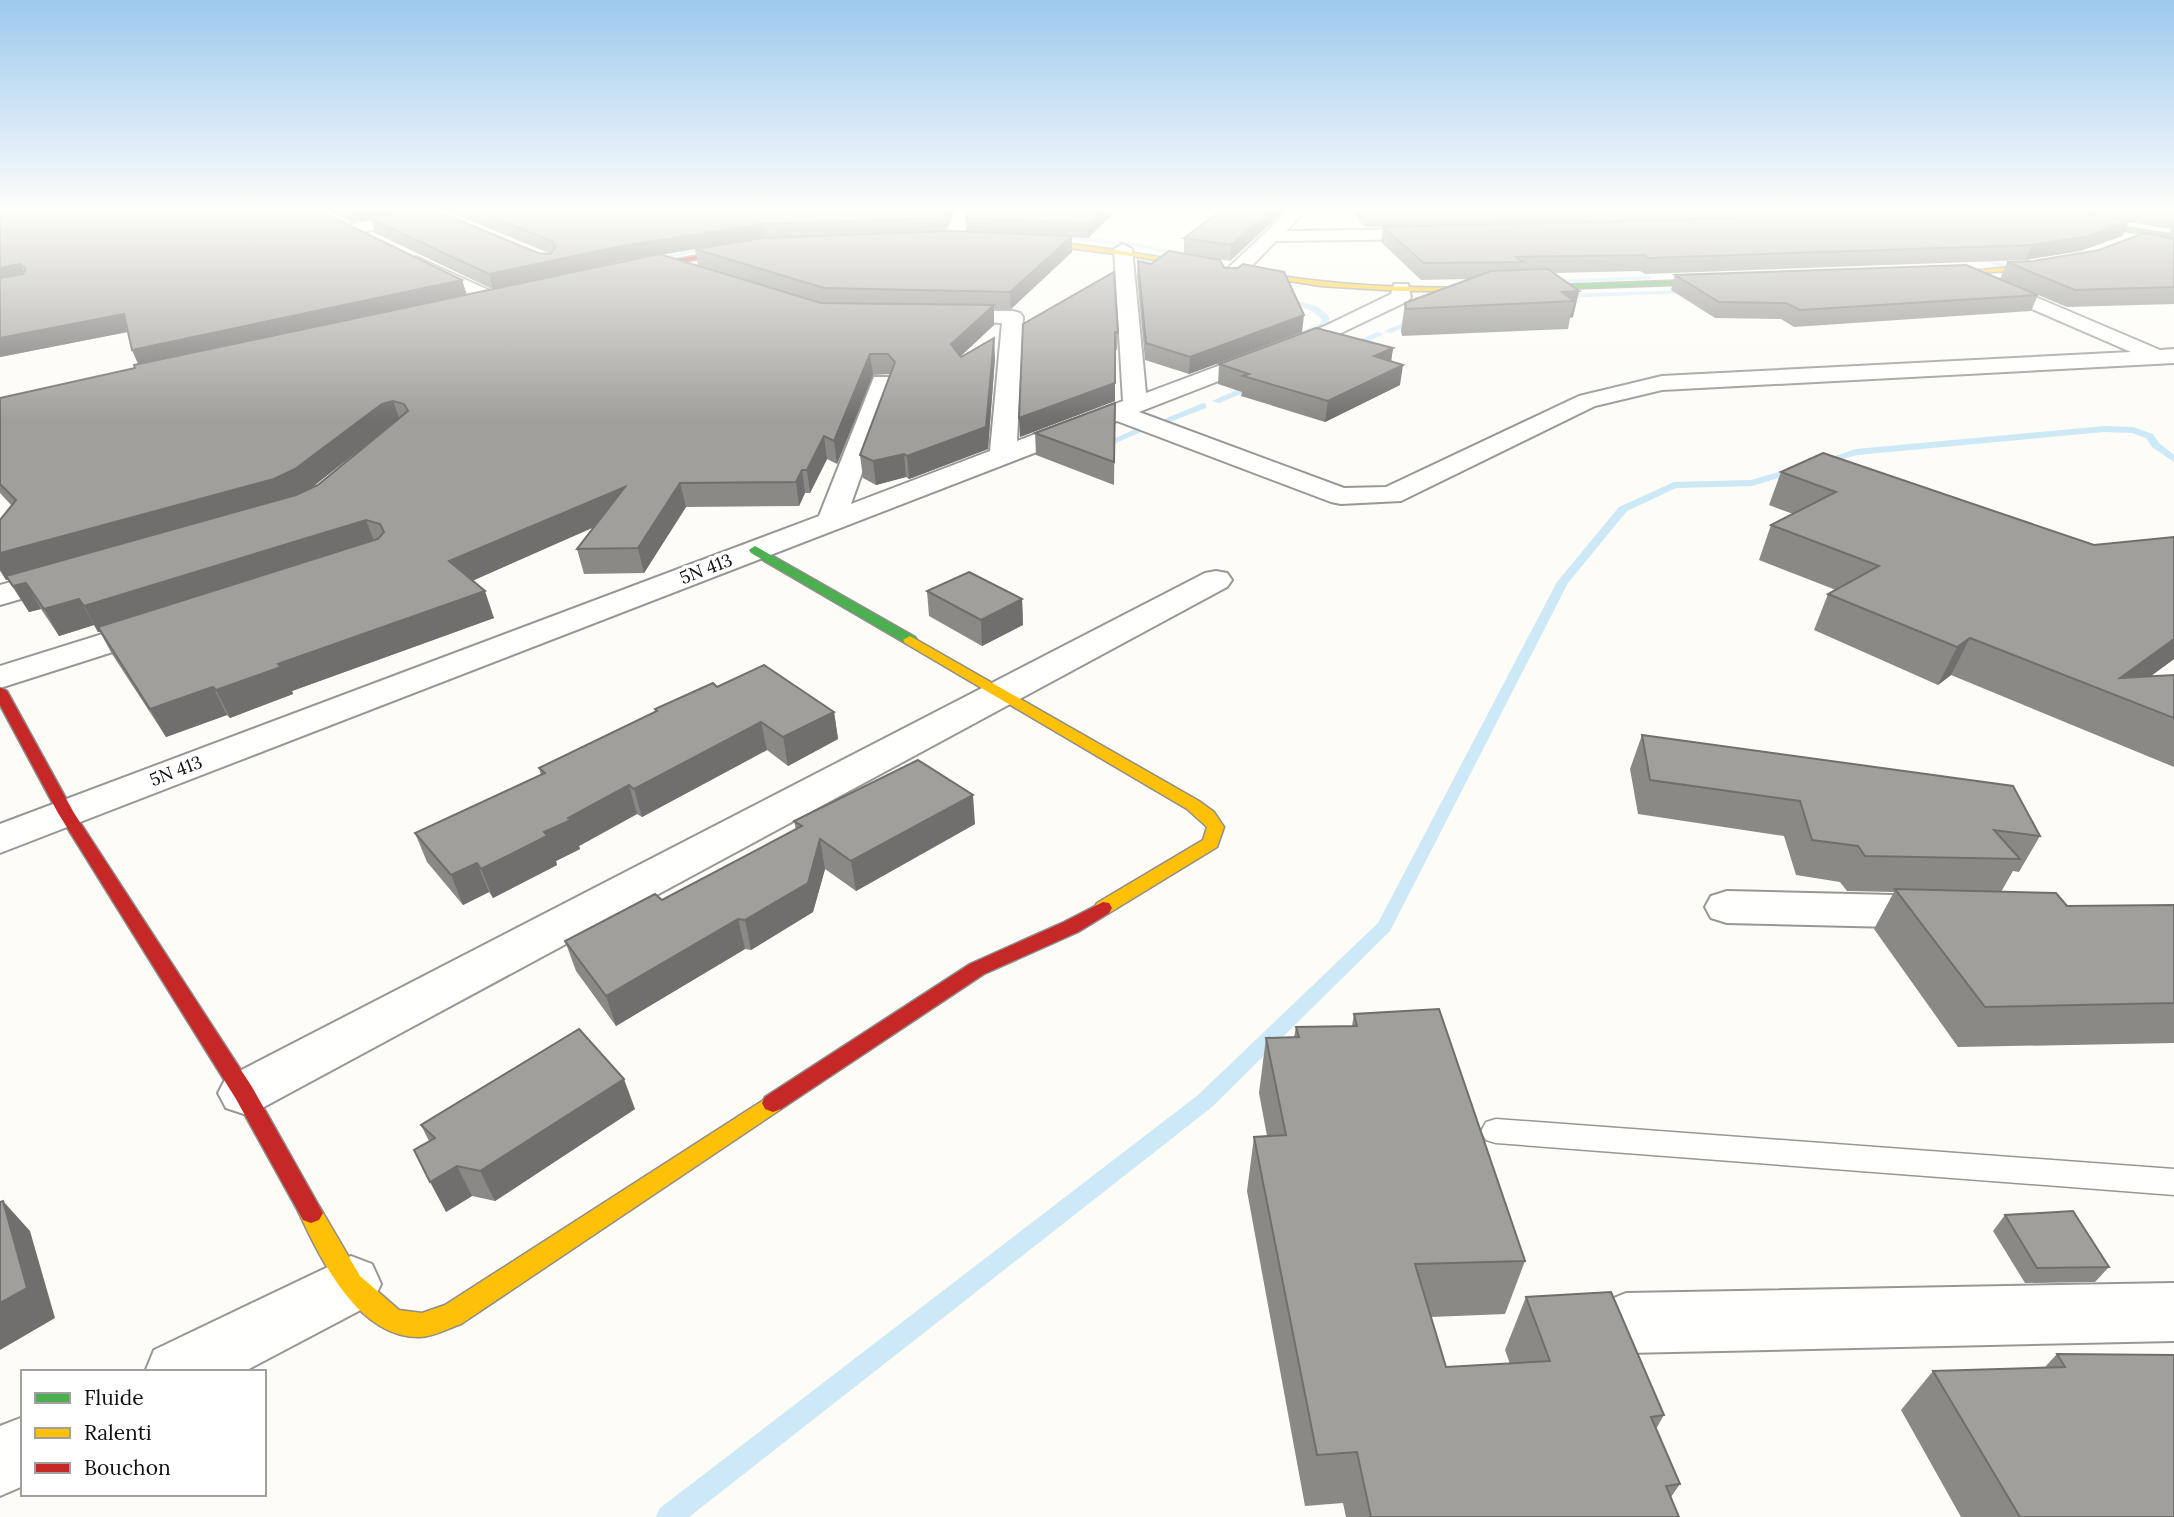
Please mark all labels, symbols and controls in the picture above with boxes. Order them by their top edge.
street label: 5N 413 [676,548,735,589]
street label: 5N 413 [146,750,205,791]
legend [21,1370,266,1496]
text: Fluide [84,1384,144,1411]
text: Ralenti [84,1419,152,1446]
text: Bouchon [84,1454,171,1481]

